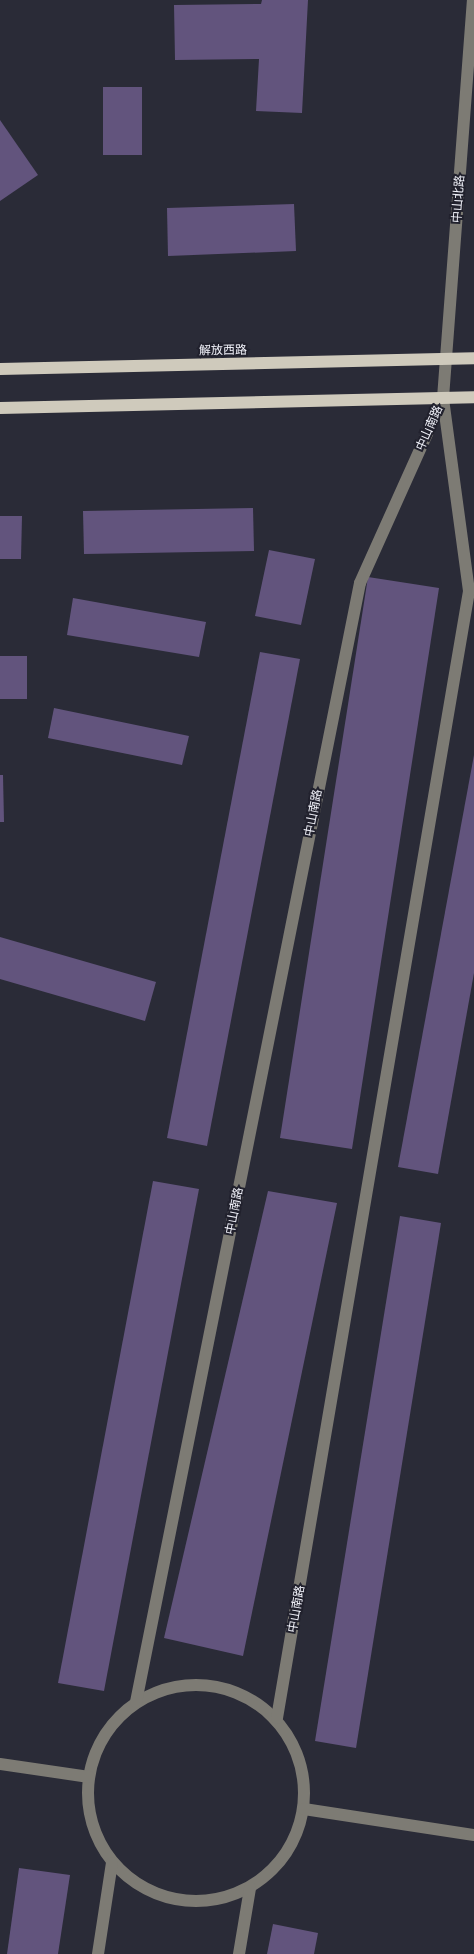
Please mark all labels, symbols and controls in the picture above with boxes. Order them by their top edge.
street label: 中山北路 [449,175,467,223]
street label: 解放西路 [199,342,247,358]
street label: 中山南路 [413,403,445,453]
street label: 中山南路 [301,788,325,838]
street label: 中山南路 [222,1186,246,1236]
street label: 中山南路 [285,1584,307,1634]

